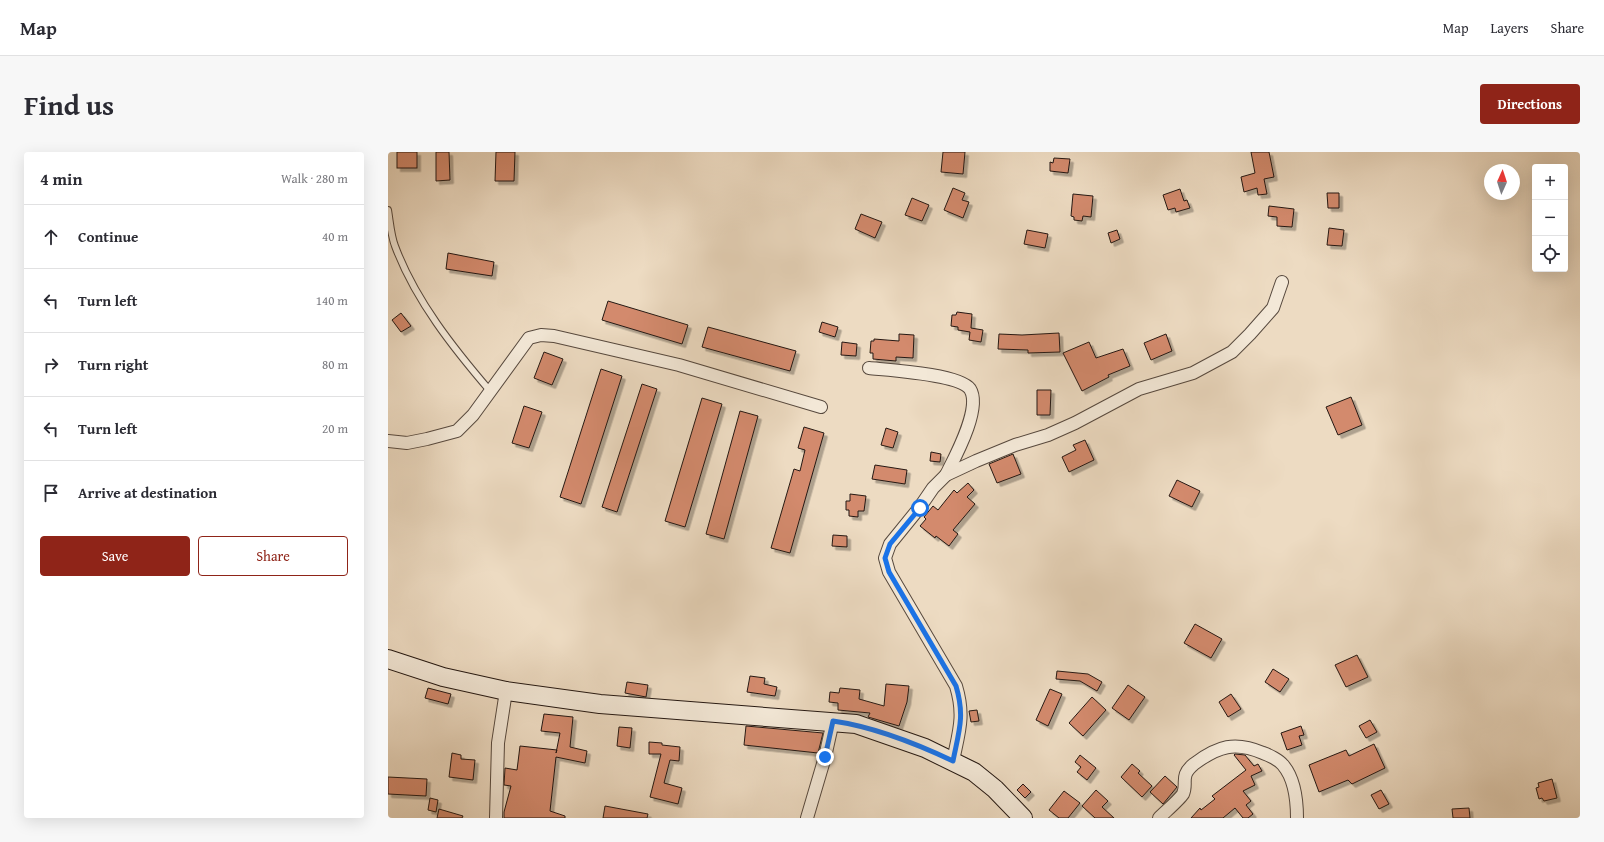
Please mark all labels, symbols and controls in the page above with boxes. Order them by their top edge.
text: Map [20,14,57,42]
text: Map [1443,18,1469,38]
text: Layers [1491,18,1529,38]
text: Share [1551,18,1584,38]
text: Find us [24,84,114,125]
button: Directions [1480,84,1580,124]
north arrow [1484,164,1520,200]
map controls [1532,164,1568,272]
button: + [1532,164,1568,200]
text: 4 min [40,166,82,191]
text: Walk · 280 m [281,169,348,188]
button: − [1532,200,1568,236]
icon: ahead [40,226,62,248]
text: Continue [78,226,139,247]
text: 40 m [322,227,348,246]
button: locate [1532,236,1568,272]
icon: left [40,290,62,312]
text: Turn left [78,290,137,311]
text: 140 m [316,291,348,310]
icon: right [40,354,62,376]
text: Turn right [78,354,149,375]
text: 80 m [322,355,348,374]
icon: left [40,418,62,440]
text: Turn left [78,418,137,439]
text: 20 m [322,419,348,438]
icon: arrive [40,482,62,504]
text: Arrive at destination [78,482,217,503]
route start [911,499,929,517]
button: Save [40,536,190,576]
button: Share [198,536,348,576]
route end [816,748,834,766]

